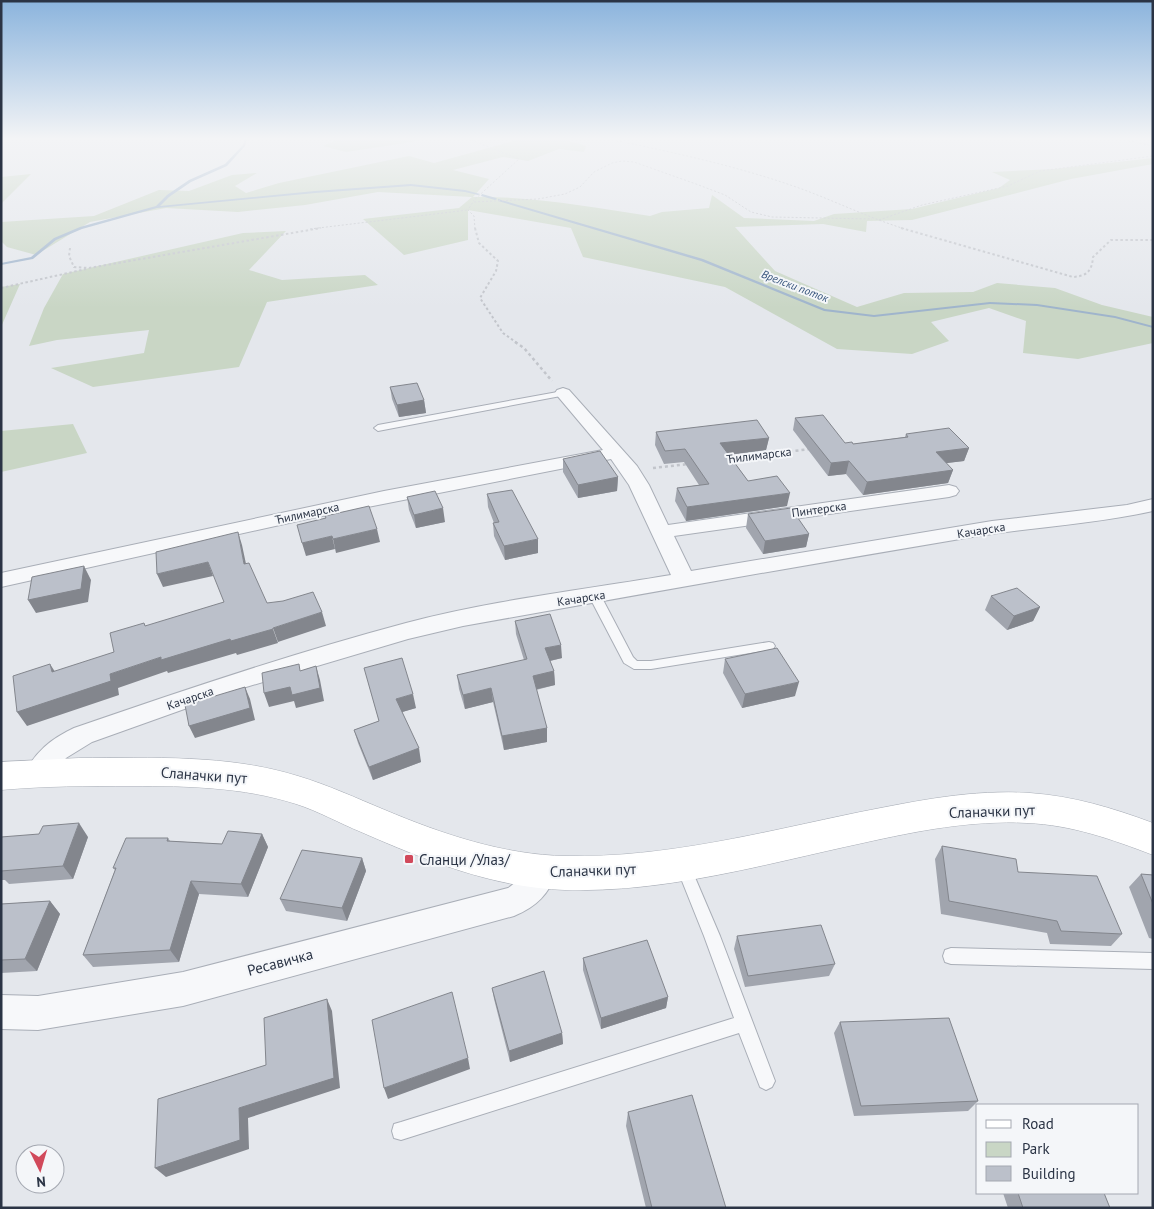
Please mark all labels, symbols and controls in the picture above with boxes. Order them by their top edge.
water label: Врелски поток [760,267,831,305]
street label: Ћилимарска [726,444,792,466]
street label: Пинтерска [791,498,847,520]
street label: Ћилимарска [273,499,341,527]
street label: Качарска [956,519,1006,541]
street label: Качарска [556,587,606,609]
street label: Качарска [165,683,216,713]
street label: Сланачки пут [160,763,248,787]
street label: Сланачки пут [949,800,1036,822]
place label: Сланци /Улаз/ [419,850,510,869]
marker: Сланци /Улаз/ [403,853,415,865]
street label: Сланачки пут [550,859,637,881]
street label: Ресавичка [245,944,315,980]
legend [976,1104,1139,1194]
text: Road [1022,1114,1054,1133]
text: Park [1022,1139,1050,1158]
north arrow [15,1144,65,1194]
text: Building [1022,1164,1076,1183]
text: N [36,1173,47,1191]

